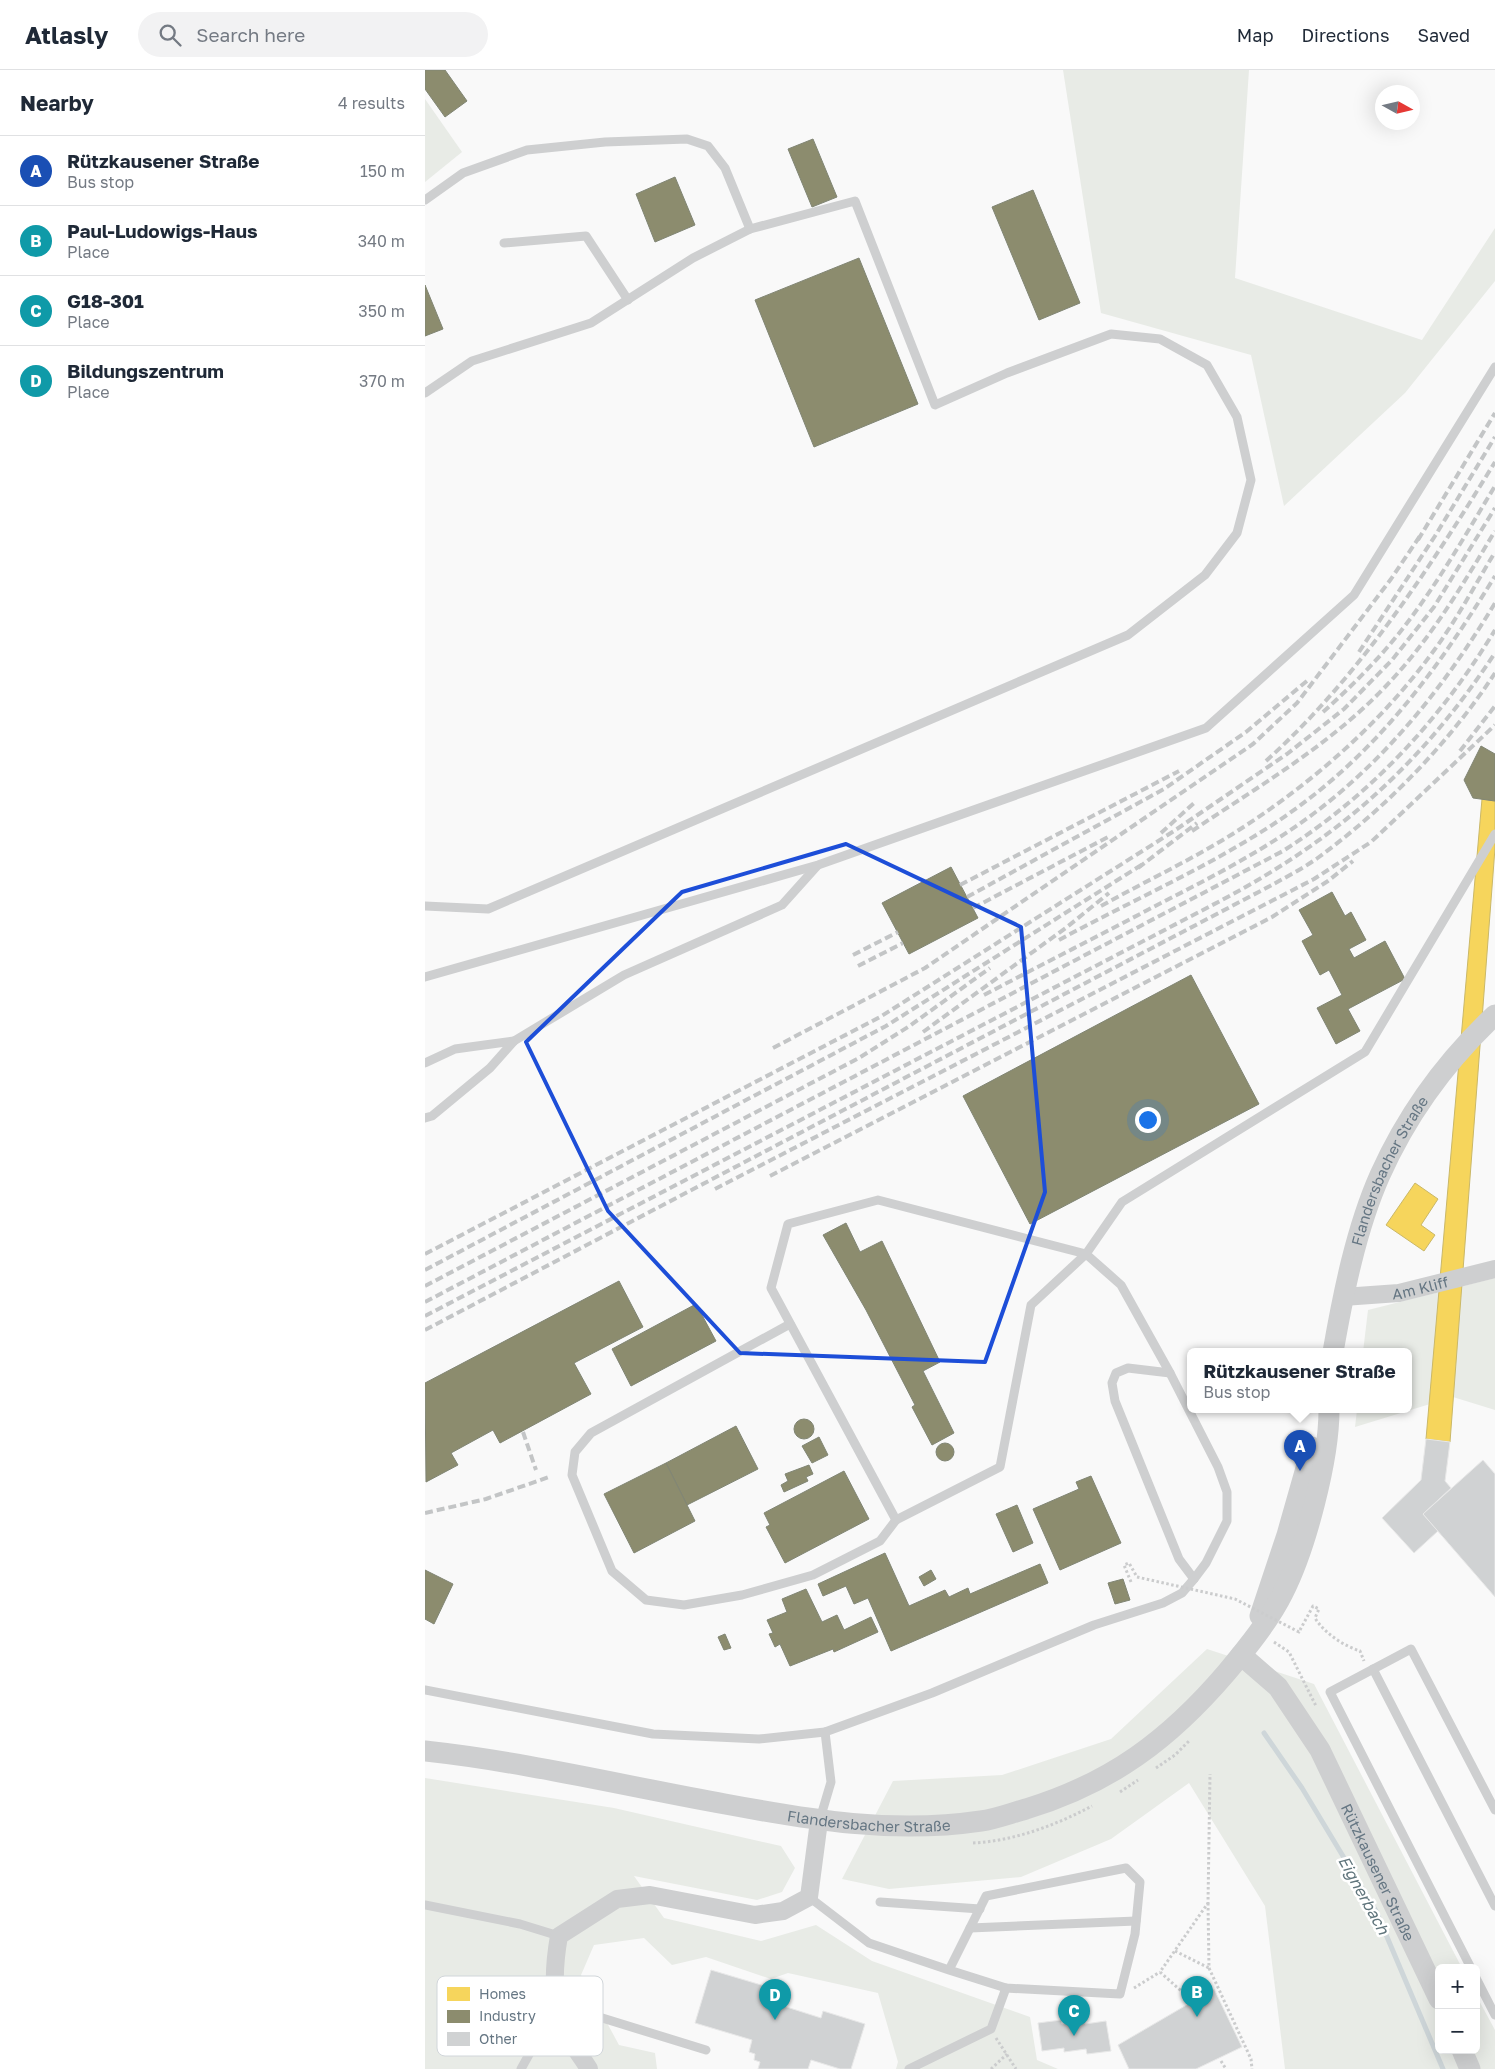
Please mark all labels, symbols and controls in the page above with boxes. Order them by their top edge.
search box [138,12,488,57]
text: Atlasly [25,20,108,49]
icon: search [156,21,184,49]
text: Search here [196,23,305,46]
text: Map [1237,24,1273,46]
text: Directions [1301,24,1389,46]
text: Saved [1417,24,1470,46]
north arrow [1375,85,1420,130]
text: Nearby [20,90,94,116]
text: 4 results [338,93,405,113]
text: Rützkausener Straße [67,149,259,172]
text: A [30,161,42,181]
text: 150 m [360,161,405,181]
text: Bus stop [67,172,134,192]
text: Paul-Ludowigs-Haus [67,219,258,242]
text: B [30,231,42,251]
text: 340 m [358,231,405,251]
text: Place [67,242,110,262]
text: G18-301 [67,289,144,312]
text: C [30,301,42,321]
text: 350 m [358,301,405,321]
text: Place [67,312,110,332]
text: Bildungszentrum [67,359,224,382]
text: D [30,371,42,391]
text: 370 m [359,371,405,391]
text: Place [67,382,110,402]
street label: Flandersbacher Straße [1347,1092,1432,1248]
your location [1135,1107,1161,1133]
street label: Am Kliff [1392,1272,1451,1302]
popup [1187,1348,1412,1413]
text: Rützkausener Straße [1203,1359,1396,1382]
text: Bus stop [1203,1382,1270,1402]
pin: A [1284,1430,1316,1471]
street label: Rützkausener Straße [1338,1801,1419,1944]
street label: Flandersbacher Straße [786,1806,951,1835]
water label: Eignerbach [1334,1852,1394,1939]
map controls [1435,1964,1480,2054]
button: + [1435,1964,1480,2009]
legend [437,1976,603,2056]
pin: B [1181,1976,1213,2017]
pin: D [759,1979,791,2020]
text: Homes [479,1985,526,2002]
pin: C [1058,1995,1090,2036]
text: Industry [479,2007,536,2024]
button: − [1435,2009,1480,2054]
text: Other [479,2030,518,2047]

